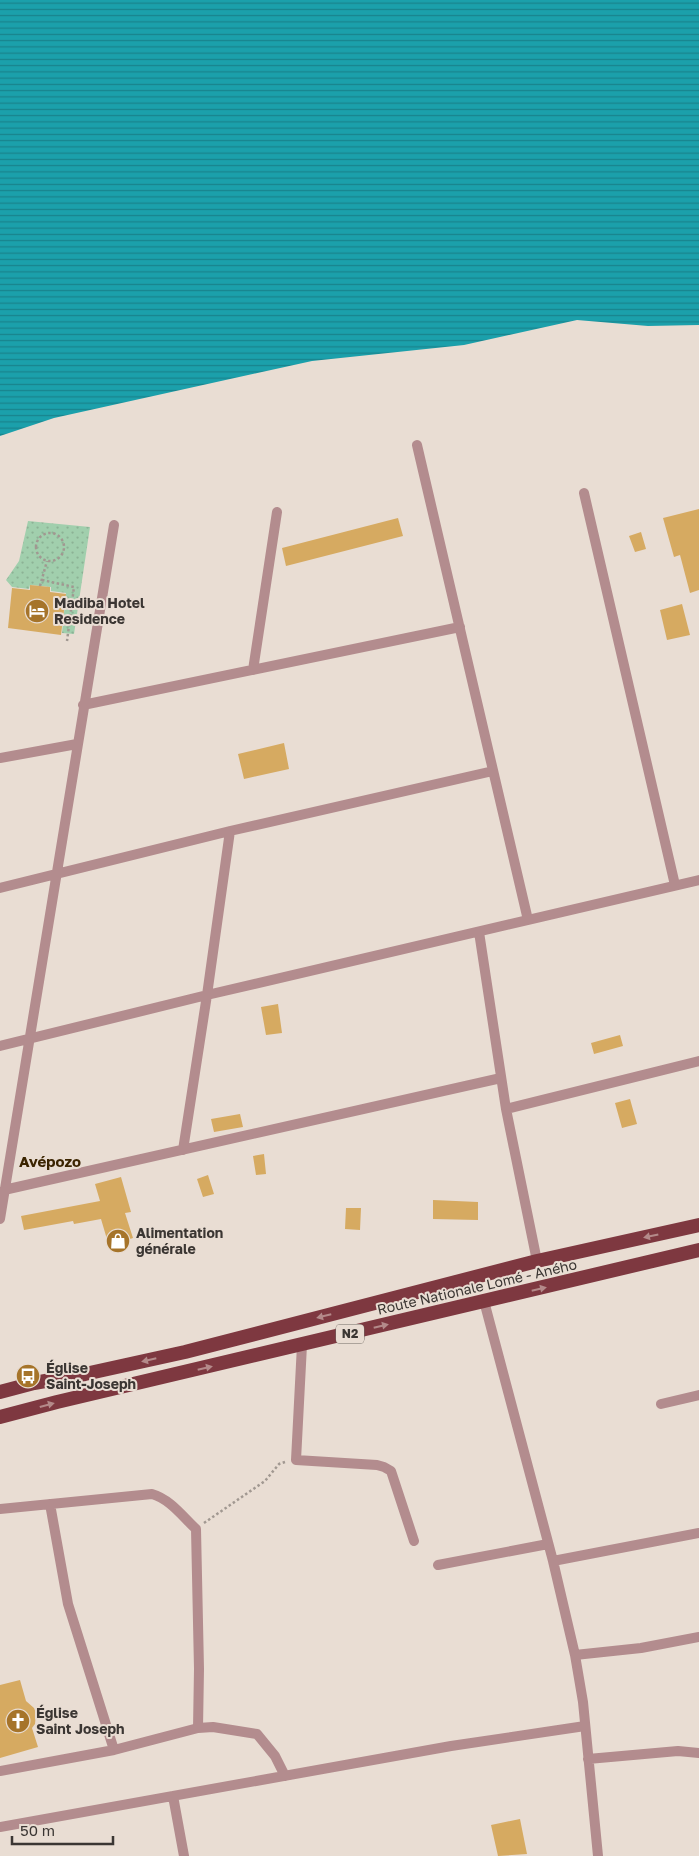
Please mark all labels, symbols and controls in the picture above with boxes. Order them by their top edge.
place label: Madiba Hotel Residence [54,594,145,627]
hotel icon: Madiba Hotel Residence [24,598,50,624]
district label: Avépozo [19,1152,81,1170]
place label: Alimentation générale [136,1224,223,1257]
shop icon: Alimentation générale [105,1228,131,1254]
one-way arrow [644,1232,659,1240]
street label: Route Nationale Lomé - Aného [375,1255,578,1318]
one-way arrow [531,1285,546,1293]
one-way arrow [316,1312,331,1320]
one-way arrow [373,1322,388,1330]
road number: N2 [336,1325,364,1344]
one-way arrow [142,1356,157,1364]
place label: Église Saint-Joseph [46,1359,136,1392]
bus stop icon: Église Saint-Joseph [15,1363,41,1389]
one-way arrow [198,1364,213,1372]
one-way arrow [40,1401,55,1409]
place label: Église Saint Joseph [36,1704,124,1737]
church icon: Église Saint Joseph [5,1708,31,1734]
scale bar [12,1814,114,1846]
text: 50 m [20,1821,55,1839]

